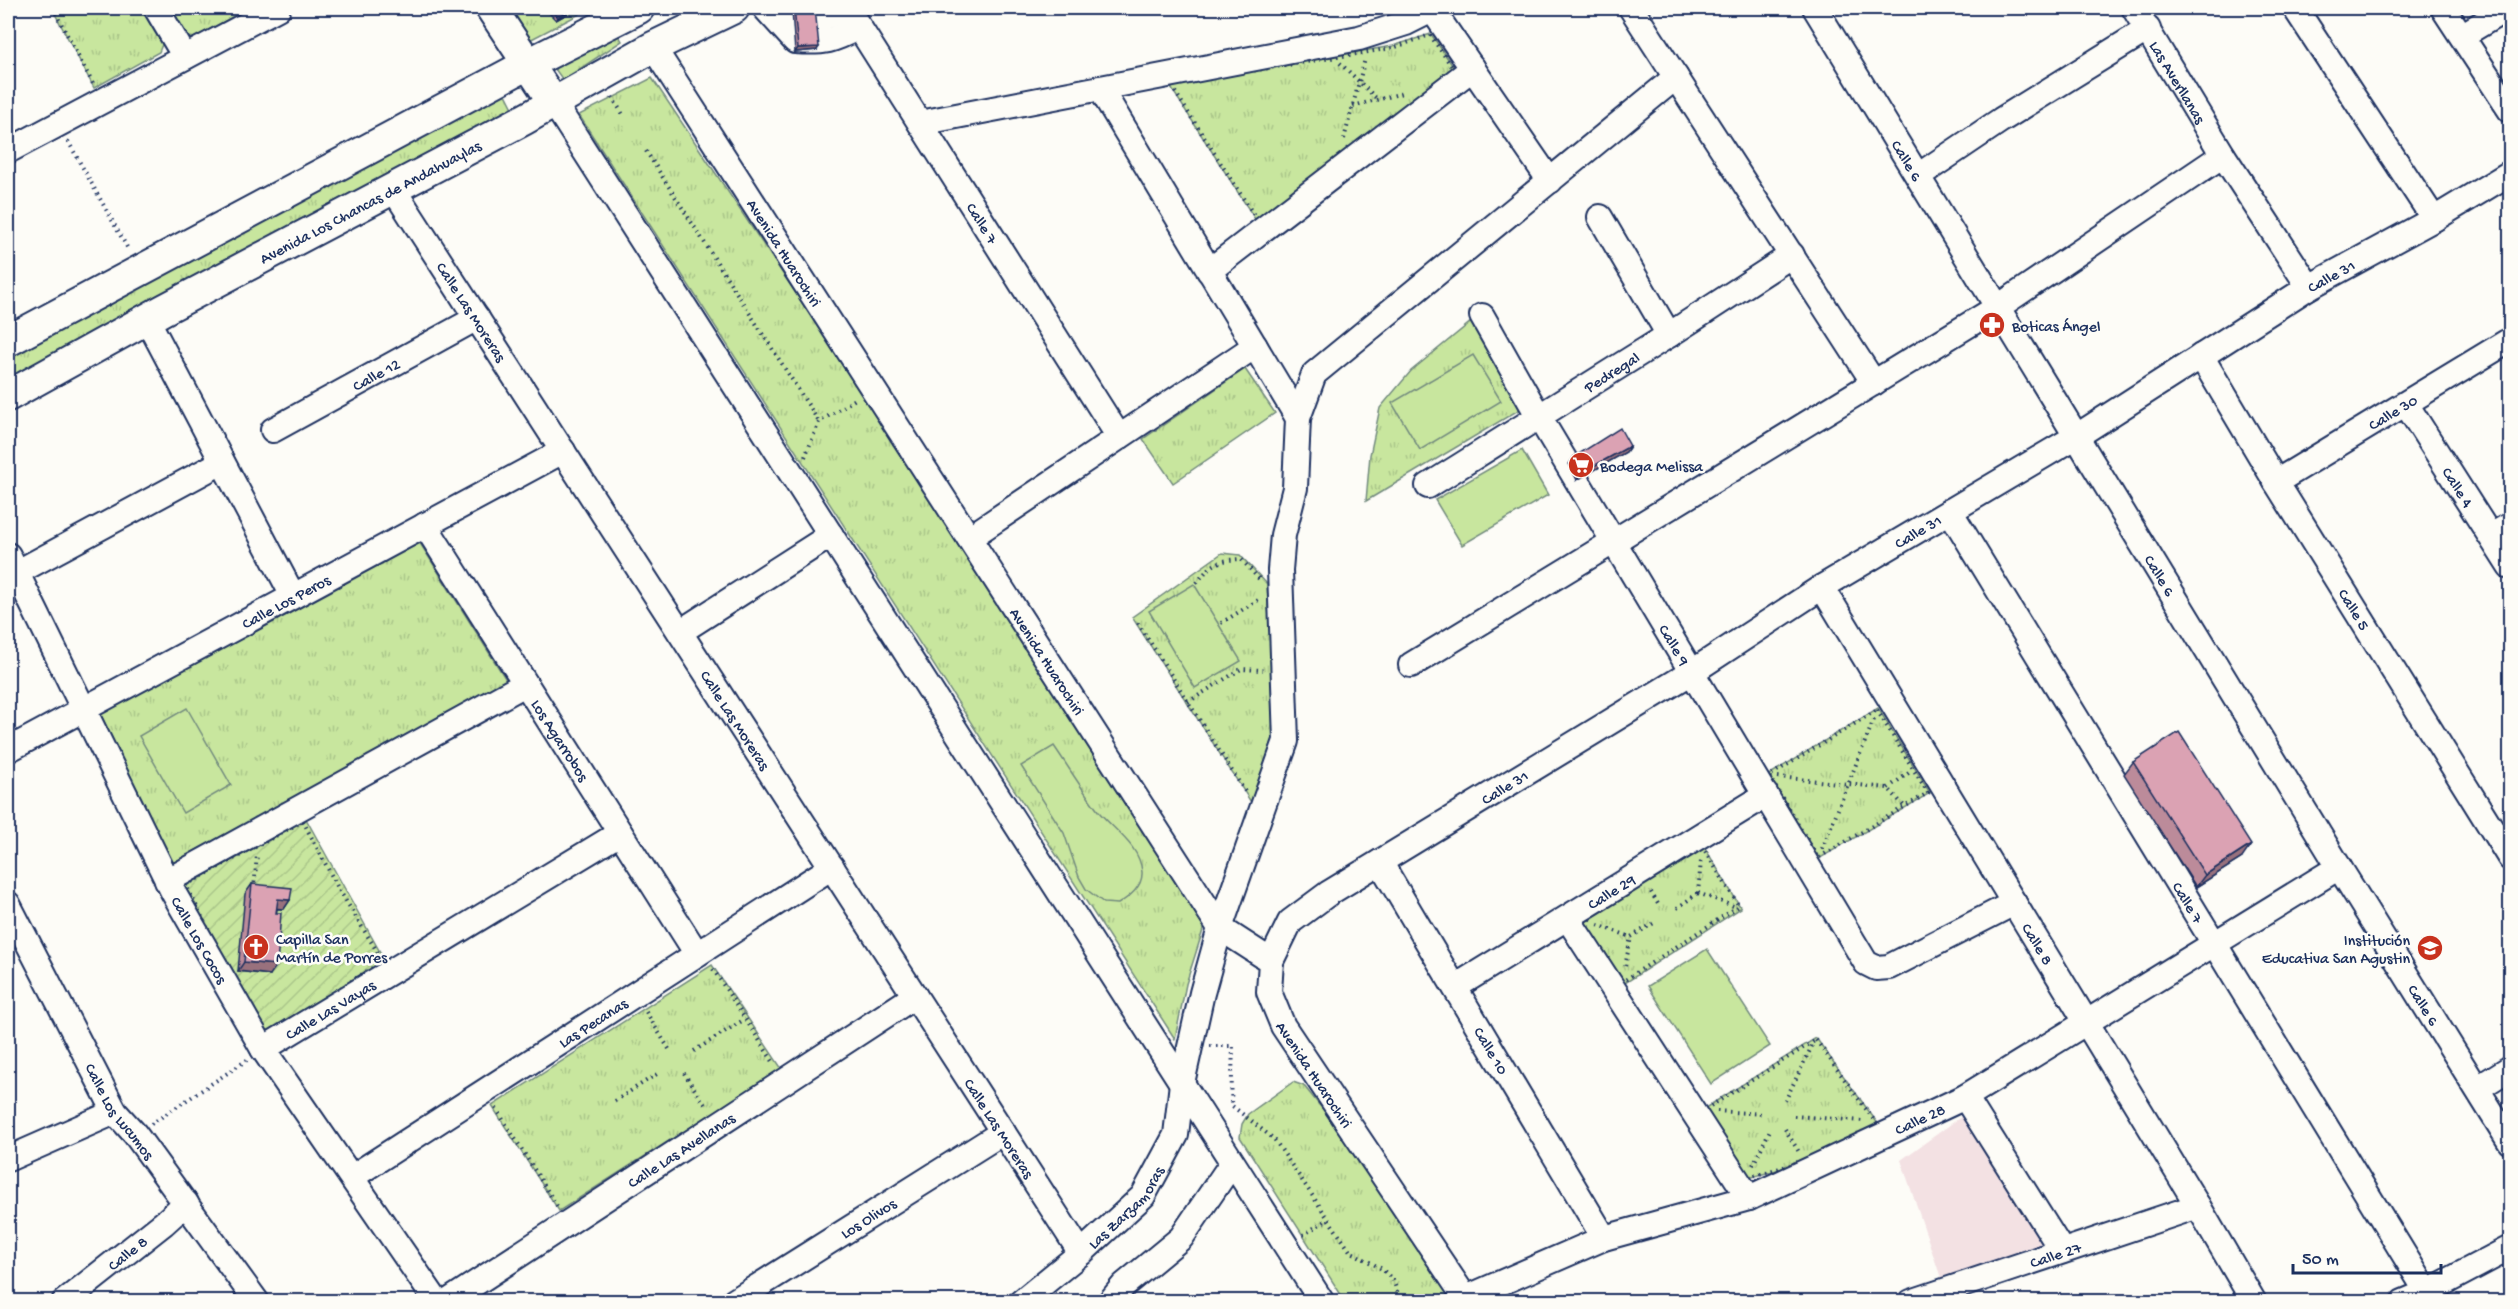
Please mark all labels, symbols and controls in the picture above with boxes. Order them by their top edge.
street label: Las Averllanas [2143,39,2208,129]
street label: Avenida Los Chancas de Andahuaylas [257,137,486,270]
street label: Calle 6 [1885,138,1925,187]
street label: Avenida Huarochiri [741,197,824,311]
street label: Calle 7 [960,200,1000,249]
street label: Calle 31 [2305,258,2359,299]
street label: Calle Las Moreras [430,260,509,368]
pharmacy icon: Boticas Ángel [1977,310,2007,340]
place label: Boticas Ángel [2011,318,2100,338]
street label: Pedregal [1581,350,1644,399]
street label: Calle 12 [350,356,404,397]
street label: Calle 30 [2366,392,2422,437]
supermarket icon: Bodega Melissa [1566,450,1596,480]
place label: Bodega Melissa [1599,459,1704,478]
street label: Calle 4 [2436,465,2476,513]
street label: Calle 31 [1892,512,1946,555]
street label: Calle 6 [2138,553,2178,602]
street label: Calle Los Peros [240,572,335,635]
street label: Calle 5 [2332,586,2372,635]
street label: Avenida Huarochiri [1004,605,1087,720]
street label: Calle 9 [1653,622,1692,670]
street label: Calle Las Moreras [694,668,773,776]
street label: Los Agarrobos [525,697,592,787]
street label: Calle 31 [1479,768,1533,811]
street label: Calle 29 [1585,872,1640,916]
street label: Calle 7 [2166,880,2206,928]
street label: Calle Los Cocos [165,894,230,989]
street label: Calle 8 [2016,921,2056,970]
church icon: Capilla San Martín de Porres [241,932,271,962]
place label: Capilla San Martín de Porres [276,932,388,969]
place label: Institución Educativa San Agustin [2262,933,2410,970]
school or university icon: Institución Educativa San Agustin [2415,933,2445,963]
street label: Calle Las Vayas [283,977,381,1046]
street label: Calle 6 [2402,982,2442,1031]
street label: Las Pecanas [556,995,633,1054]
street label: Avenida Huarochiri [1270,1019,1355,1133]
street label: Calle 10 [1468,1025,1511,1079]
street label: Calle Los Lucumos [79,1061,157,1166]
street label: Calle Las Moreras [958,1076,1037,1184]
street label: Calle 28 [1893,1102,1949,1141]
street label: Calle Las Avellanas [625,1110,741,1194]
street label: Las Zarzamoras [1086,1163,1171,1255]
street label: Los Olivos [838,1195,902,1245]
street label: Calle 8 [105,1233,153,1277]
scale bar [2293,1237,2442,1275]
street label: Calle 27 [2028,1239,2085,1274]
text: 50 m [2302,1250,2339,1271]

